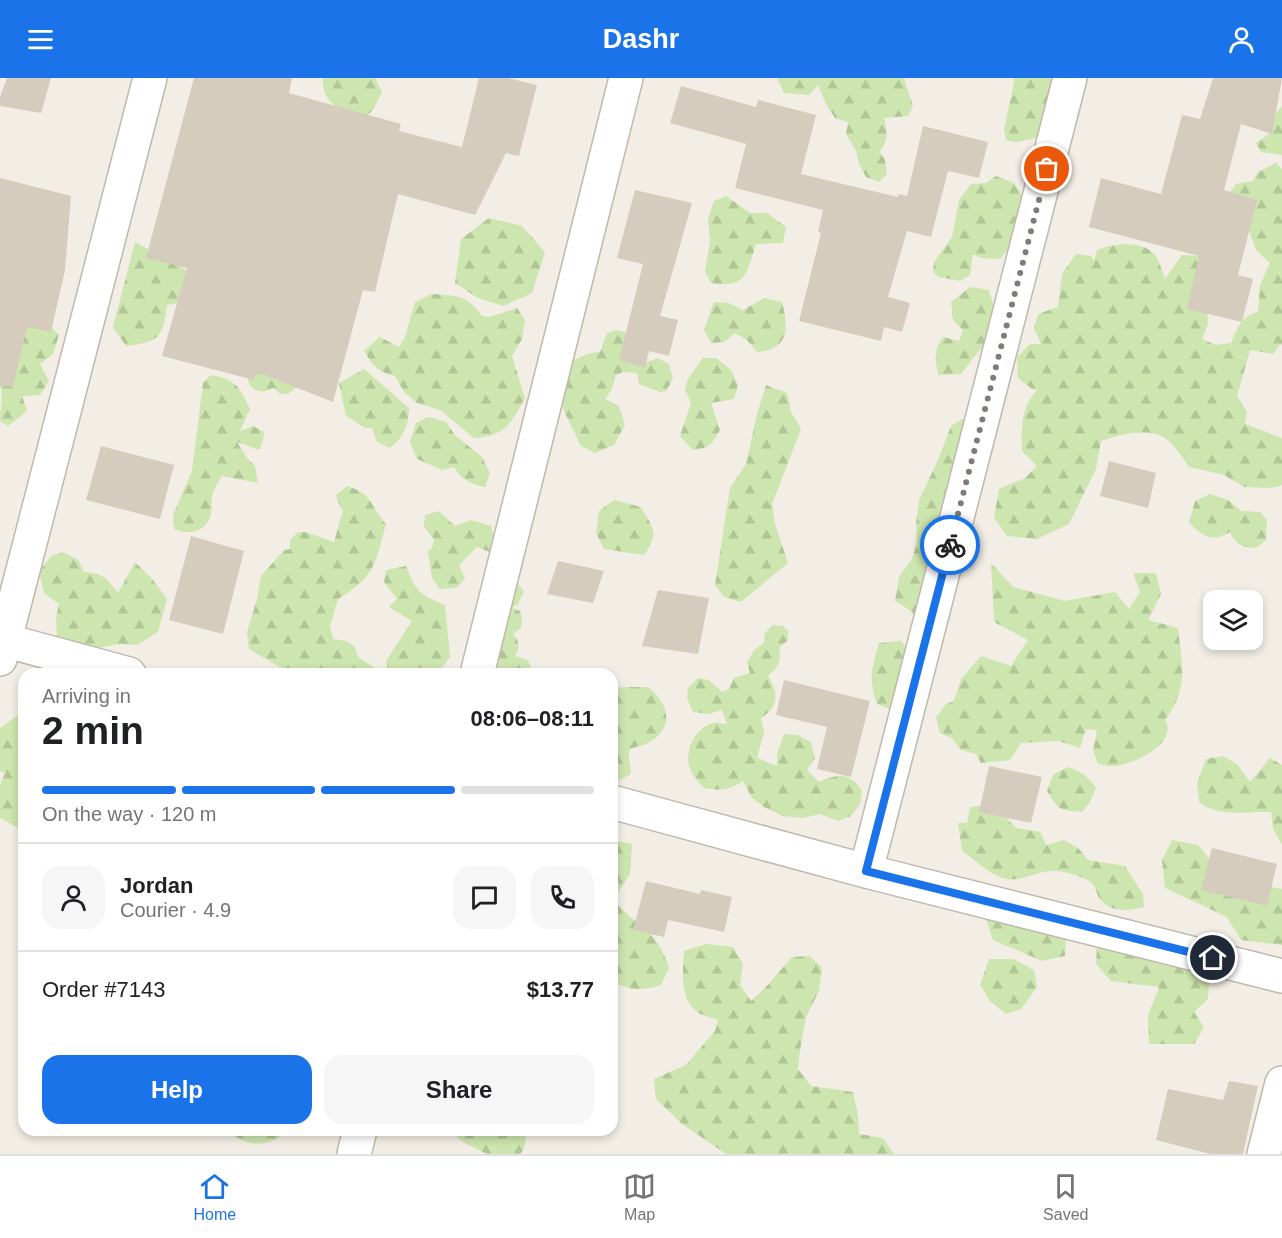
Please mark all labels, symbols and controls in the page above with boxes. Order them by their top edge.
icon: menu [24,23,57,56]
icon: person [1225,23,1258,56]
text: Dashr [603,24,679,54]
pin [1021,143,1072,194]
icon: bag [1030,152,1063,185]
courier [920,515,980,575]
icon: bike [934,529,967,562]
map controls [1203,590,1263,650]
button: layers [1203,590,1263,650]
text: Arriving in [42,685,131,707]
text: 08:06–08:11 [470,706,594,731]
text: 2 min [42,709,144,752]
text: On the way · 120 m [42,803,217,825]
button: person [42,866,105,929]
button: chat [453,866,516,929]
button: phone [531,866,594,929]
text: Jordan [120,873,193,898]
text: Courier · 4.9 [120,899,231,921]
pin [1187,932,1238,983]
icon: home [1196,941,1229,974]
text: Order #7143 [42,977,166,1002]
text: $13.77 [527,977,594,1002]
button: Help [42,1055,312,1124]
button: Share [324,1055,594,1124]
tab: Home [193,1170,236,1224]
tab: Map [623,1170,656,1224]
tab: Saved [1043,1170,1088,1224]

